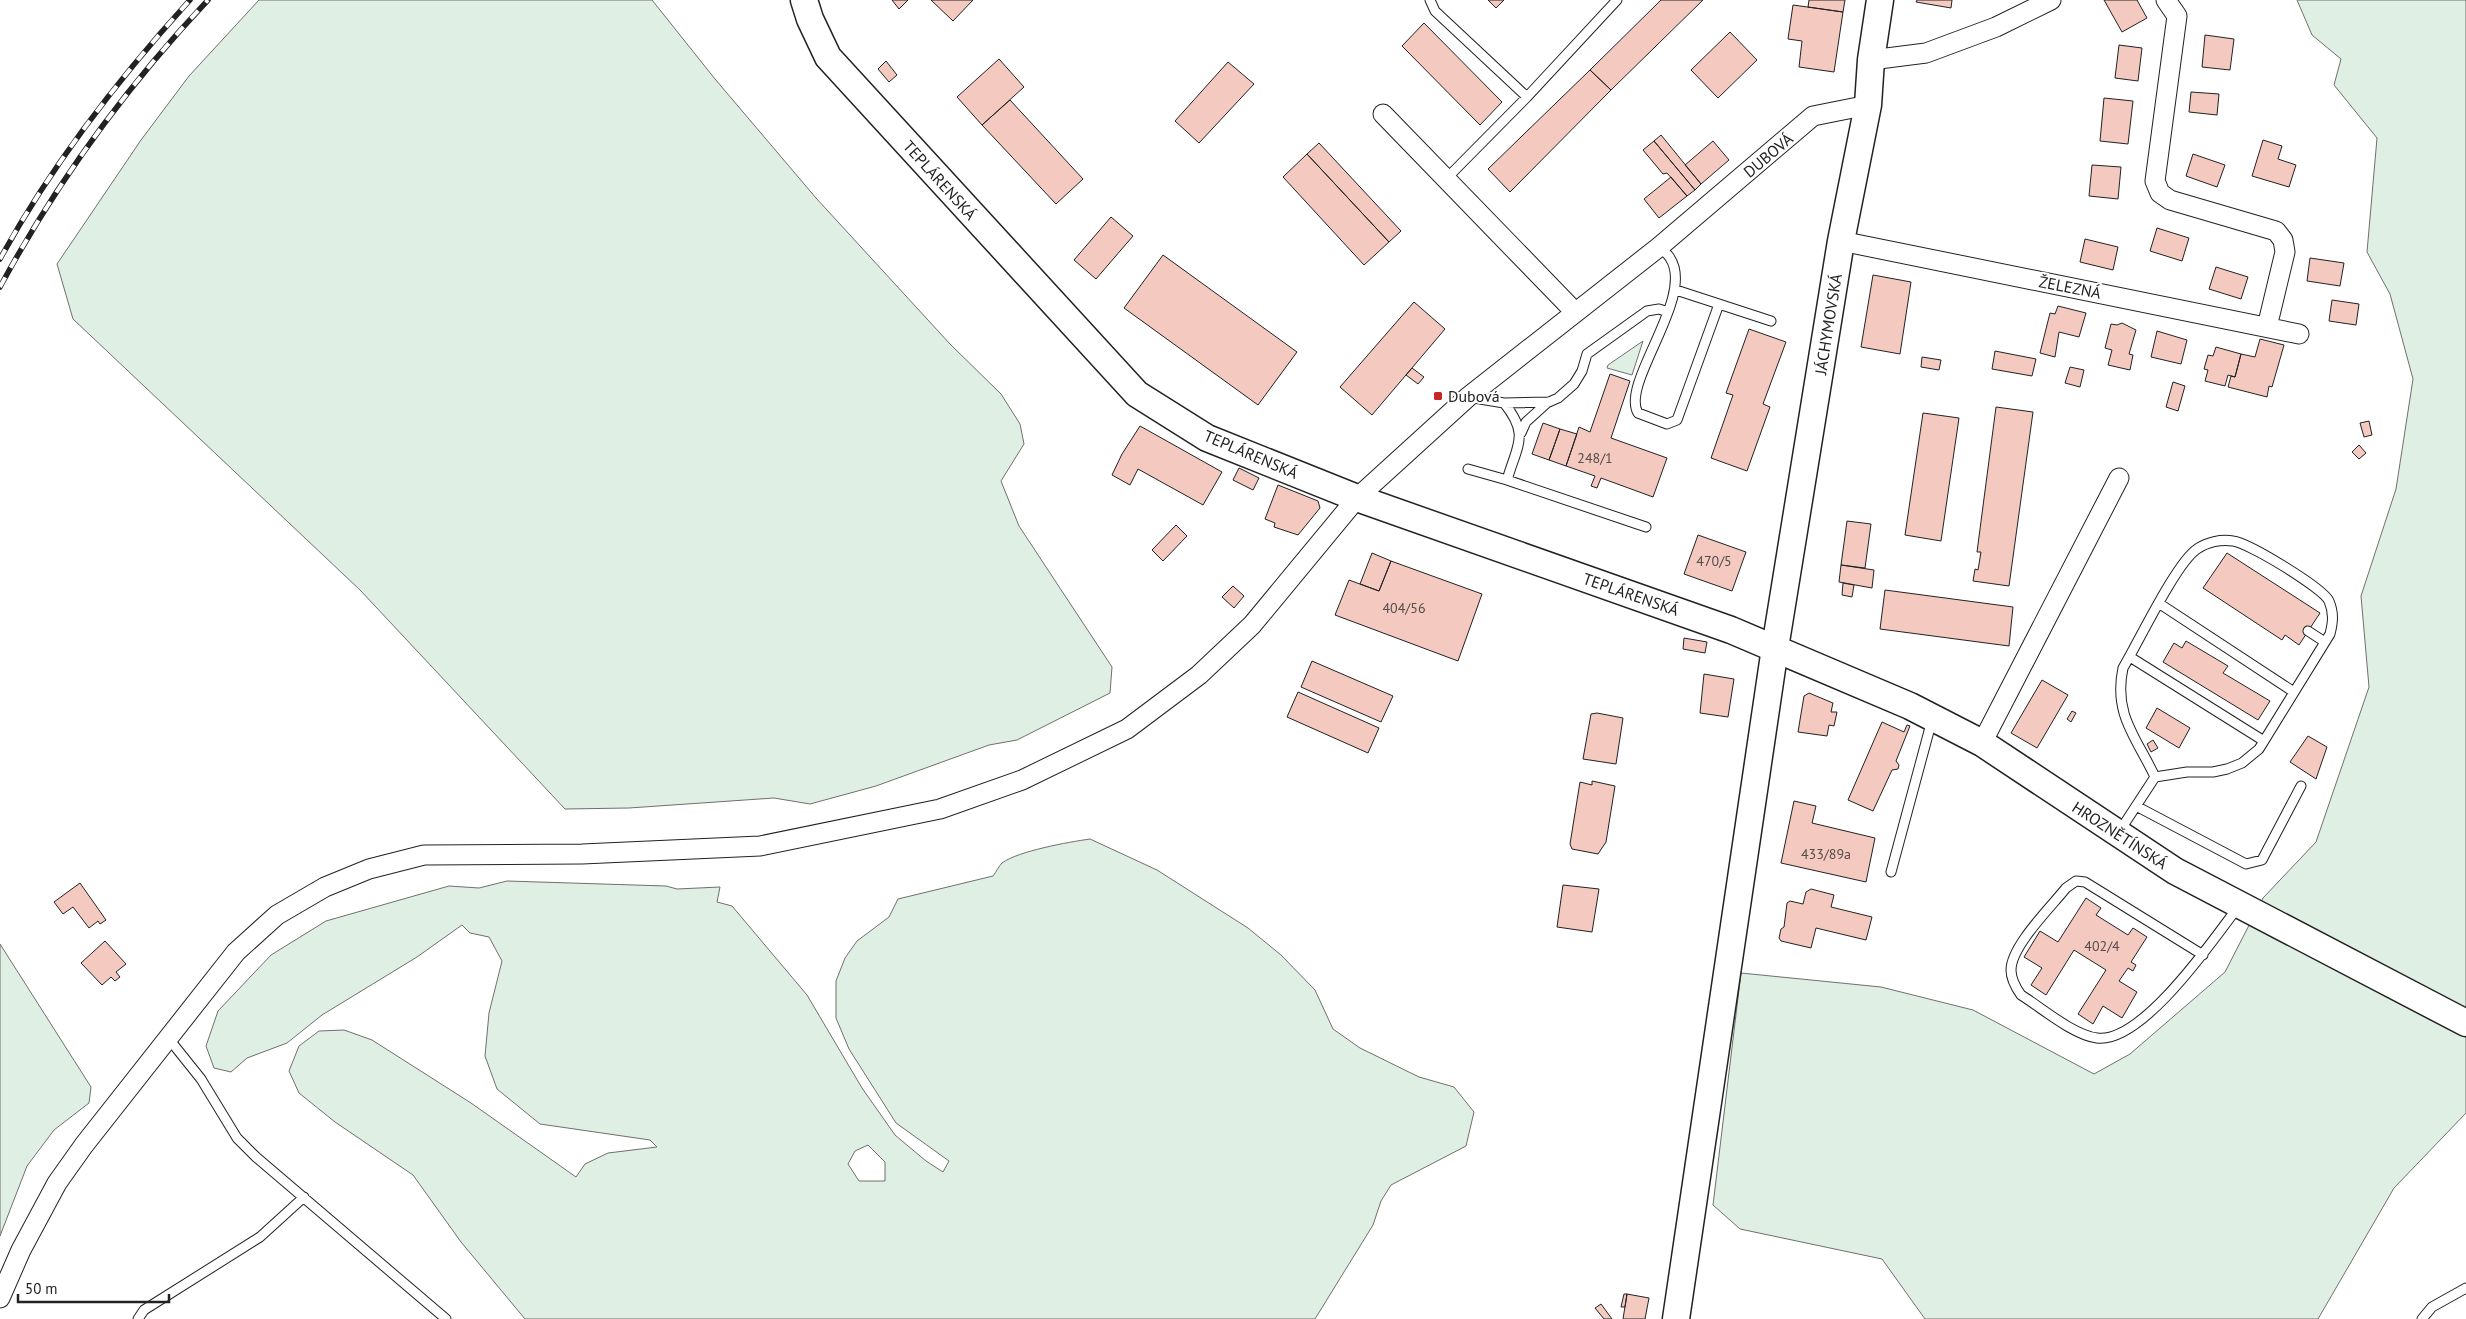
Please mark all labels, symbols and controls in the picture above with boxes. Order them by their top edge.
street label: DUBOVÁ [1739,128,1797,181]
street label: TEPLÁRENSKÁ [899,136,981,224]
street label: ŽELEZNÁ [2037,271,2103,303]
street label: JÁCHYMOVSKÁ [1810,272,1846,377]
place label: Dubová [1448,386,1500,406]
marker: Dubová [1432,390,1444,402]
street label: TEPLÁRENSKÁ [1201,425,1302,483]
house number: 248/1 [1577,449,1613,467]
house number: 470/5 [1696,552,1732,570]
street label: TEPLÁRENSKÁ [1580,568,1682,620]
house number: 404/56 [1382,599,1426,617]
street label: HROZNĚTÍNSKÁ [2069,797,2172,874]
house number: 433/89a [1801,845,1851,863]
house number: 402/4 [2084,937,2120,955]
scale bar [18,1272,169,1304]
text: 50 m [25,1279,58,1298]

